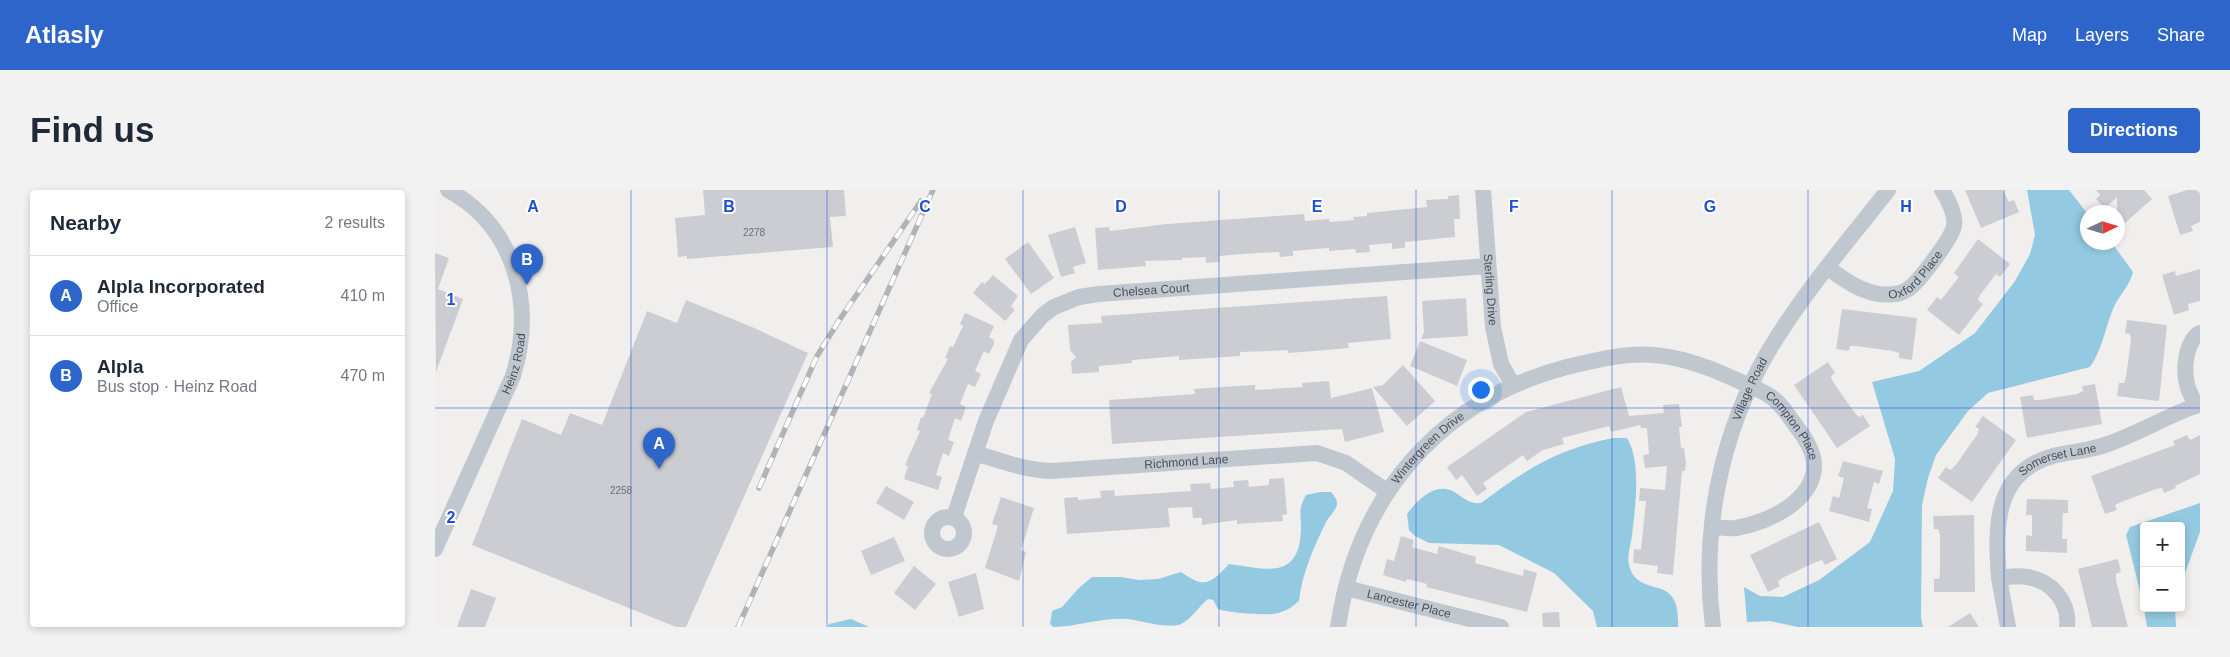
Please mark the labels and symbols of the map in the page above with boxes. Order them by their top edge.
text: A [527,198,539,215]
text: B [723,198,735,215]
text: C [919,198,931,215]
text: D [1115,198,1127,215]
text: E [1312,198,1323,215]
text: F [1509,198,1519,215]
text: G [1704,198,1716,215]
text: H [1900,198,1912,215]
north arrow [2080,205,2125,250]
house number: 2278 [743,227,766,238]
pin: B [511,244,543,285]
street label: Oxford Place [1888,248,1945,302]
street label: Sterling Drive [1481,253,1500,327]
street label: Chelsea Court [1113,280,1191,300]
text: 1 [447,291,456,308]
street label: Heinz Road [499,333,528,396]
street label: Village Road [1729,355,1770,423]
your location [1468,377,1494,403]
street label: Compton Place [1763,388,1821,462]
street label: Wintergreen Drive [1389,409,1467,487]
pin: A [643,428,675,469]
street label: Somerset Lane [2016,441,2098,479]
street label: Richmond Lane [1144,452,1229,472]
house number: 2258 [610,485,633,496]
text: 2 [447,509,456,526]
street label: Lancester Place [1366,587,1453,621]

